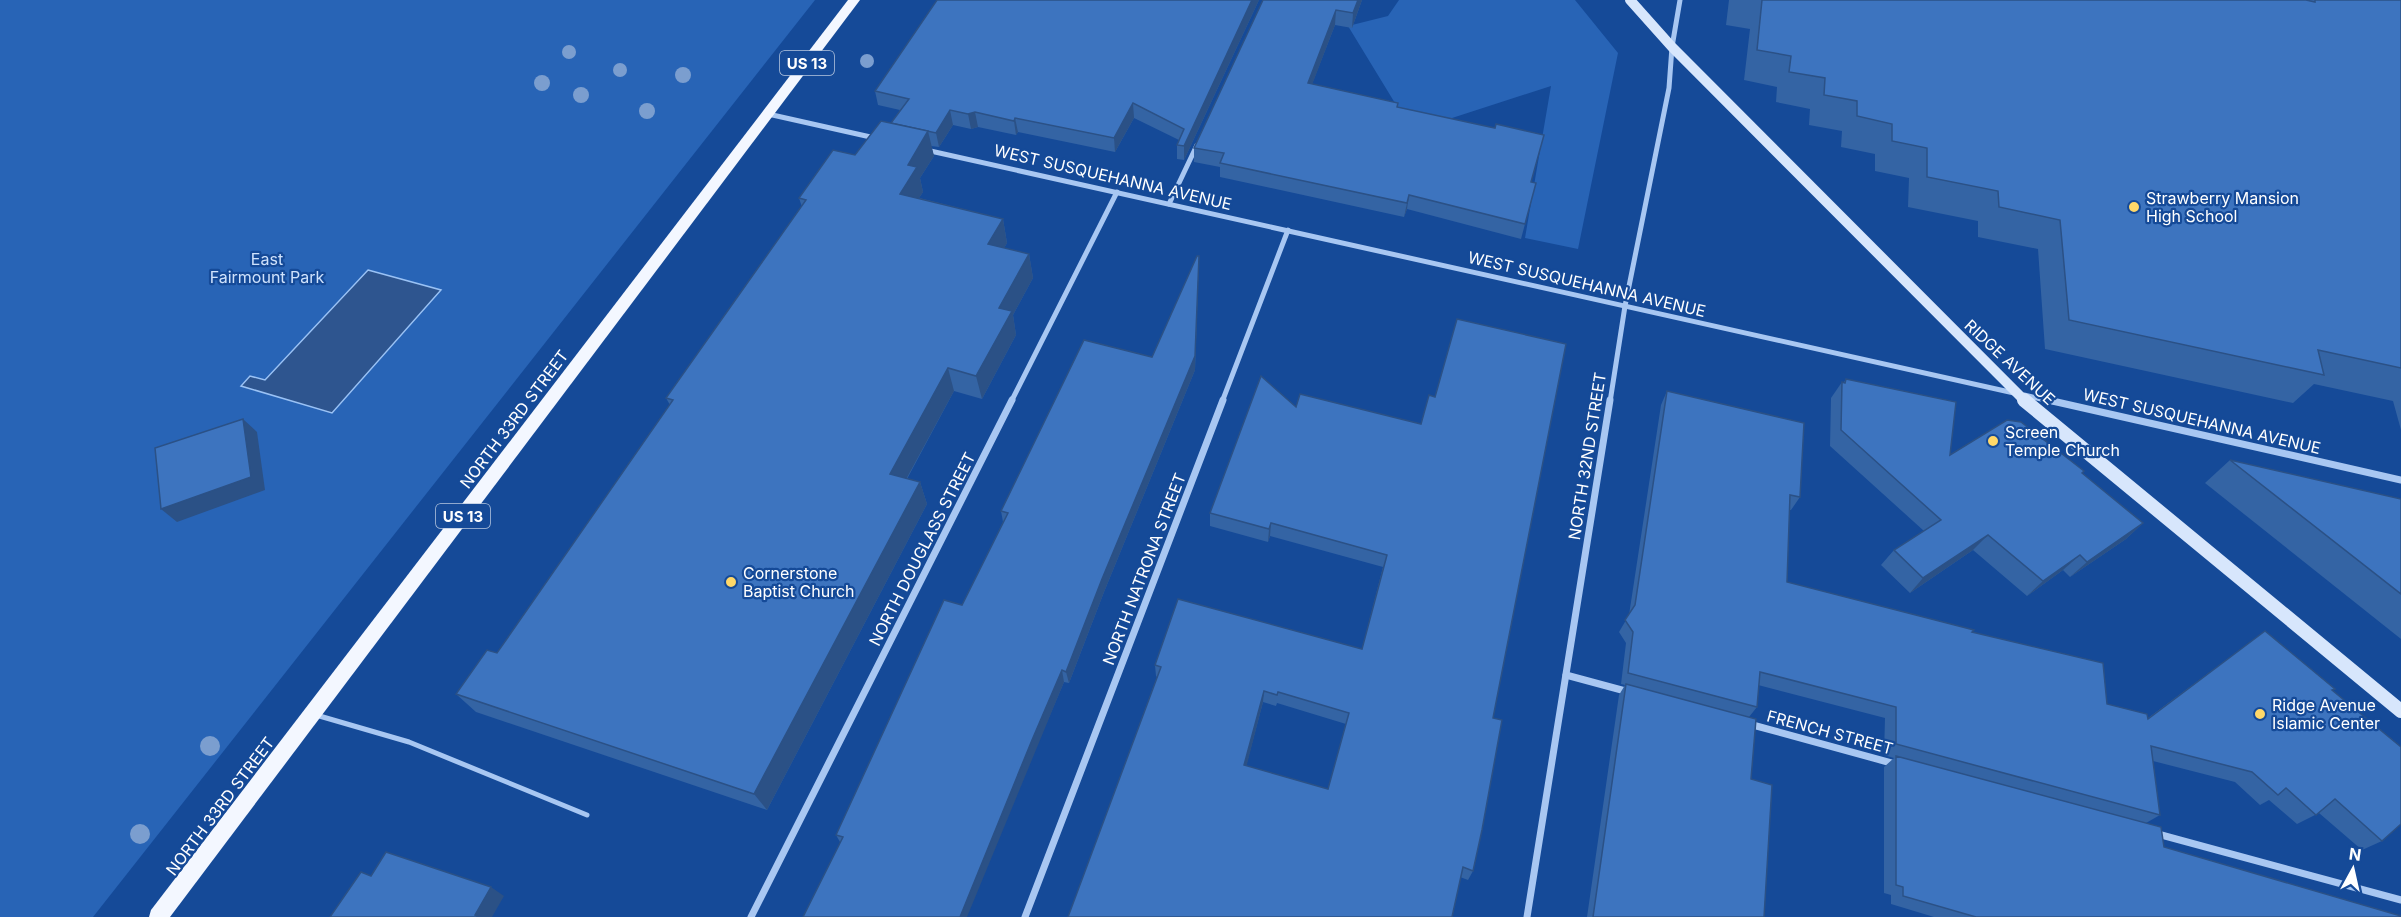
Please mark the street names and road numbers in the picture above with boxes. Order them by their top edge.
road number: US 13 [780,51,834,75]
street label: WEST SUSQUEHANNA AVENUE [992,140,1234,214]
street label: WEST SUSQUEHANNA AVENUE [1466,247,1708,321]
street label: RIDGE AVENUE [1961,315,2059,409]
street label: NORTH 33RD STREET [455,346,573,492]
street label: NORTH 32ND STREET [1564,371,1610,541]
street label: WEST SUSQUEHANNA AVENUE [2081,384,2323,458]
street label: NORTH DOUGLASS STREET [864,449,980,649]
street label: NORTH NATRONA STREET [1098,470,1190,668]
road number: US 13 [436,504,490,528]
street label: FRENCH STREET [1765,706,1895,758]
street label: NORTH 33RD STREET [161,733,279,879]

